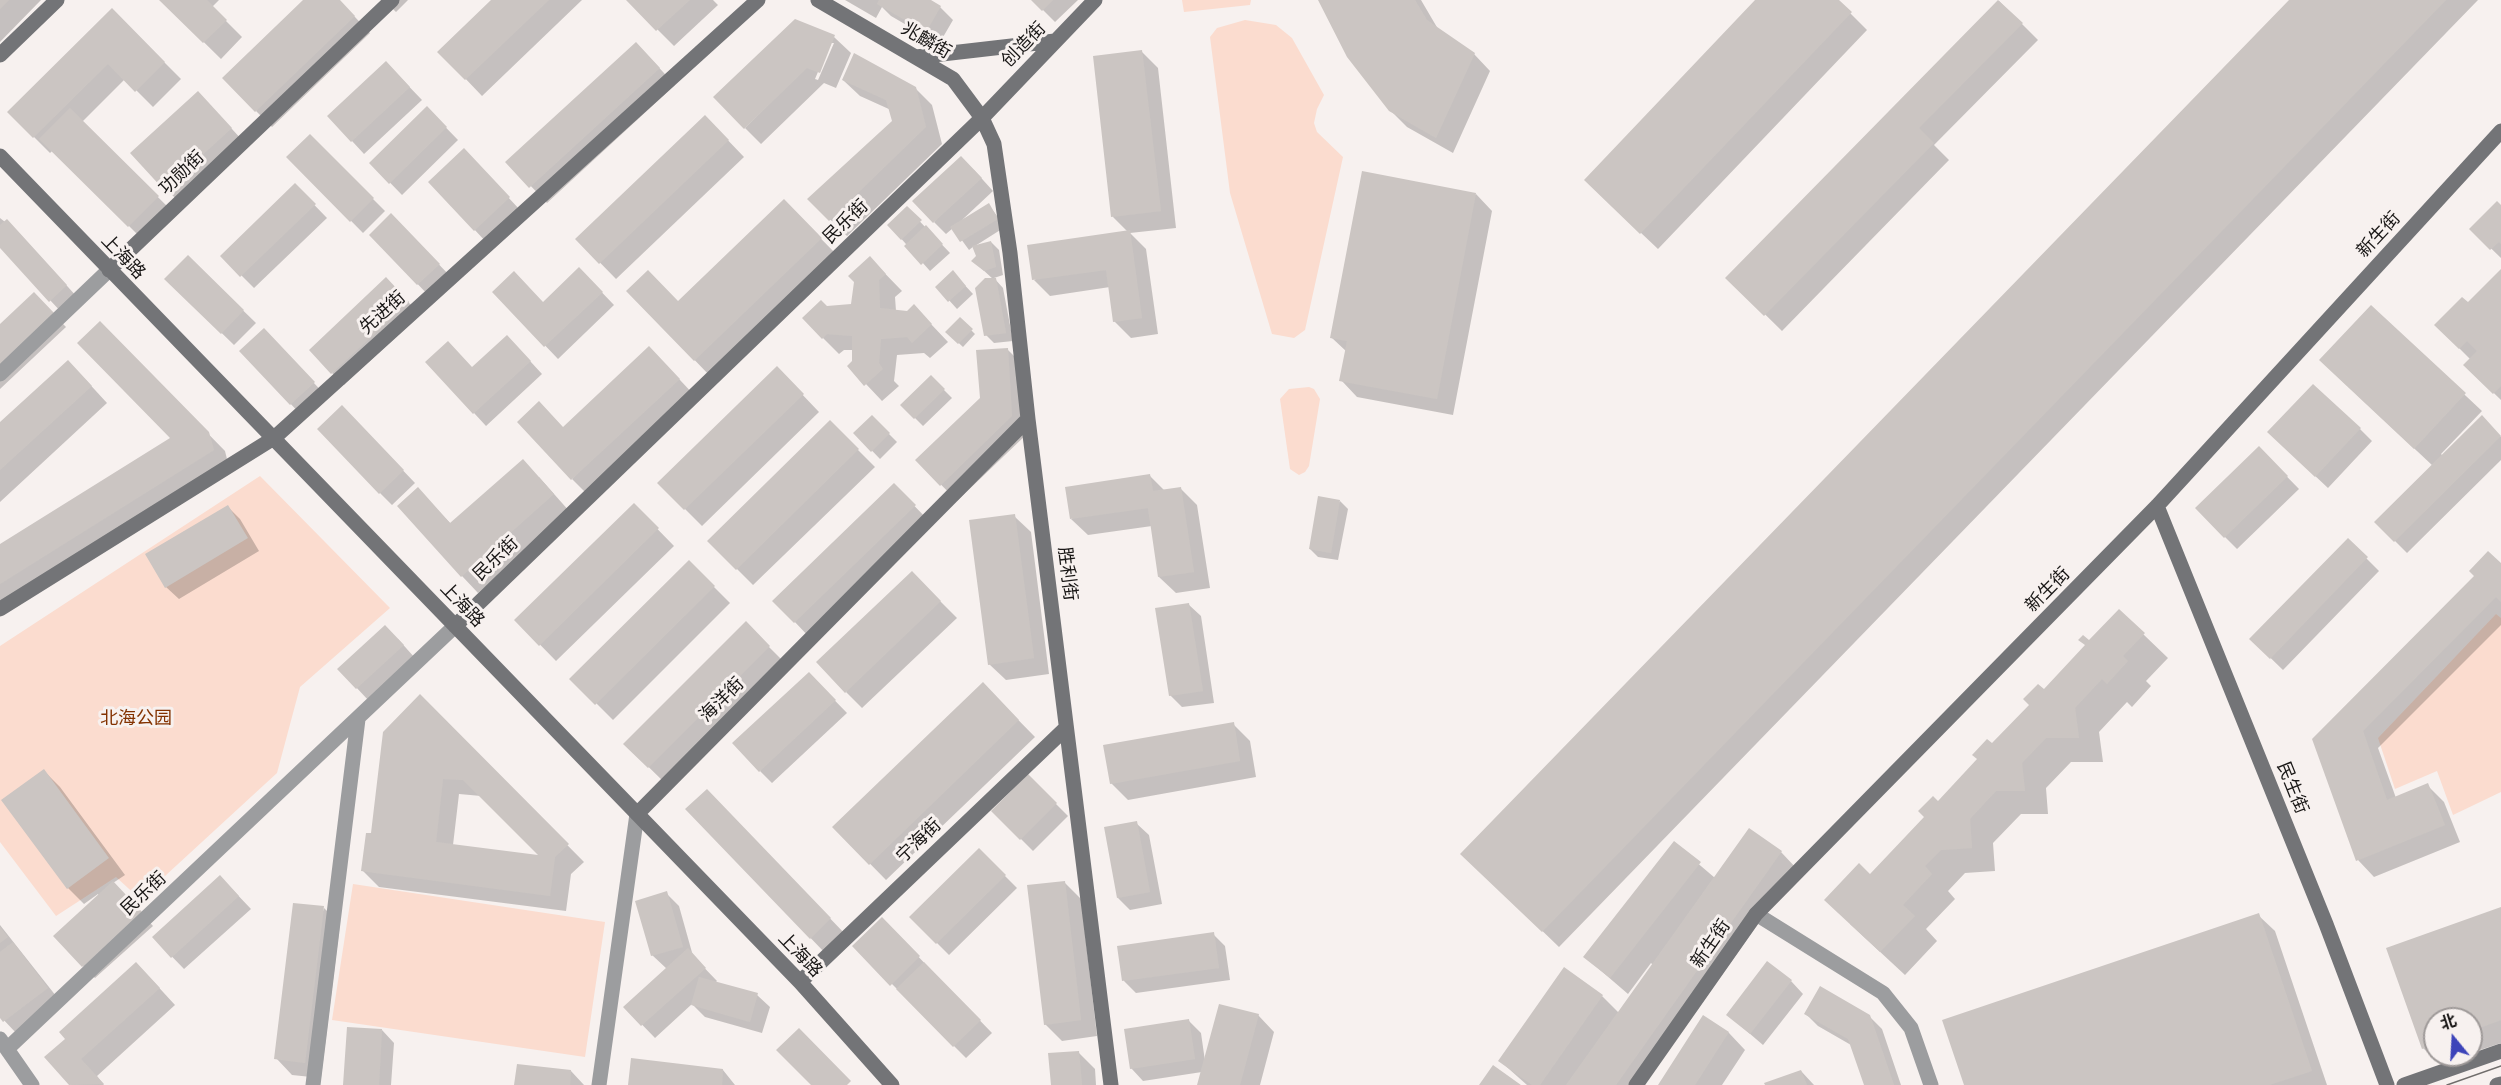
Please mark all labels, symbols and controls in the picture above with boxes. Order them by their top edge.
street label: 兆麟街 [897,18,955,64]
street label: 创造街 [997,18,1051,72]
street label: 功勋街 [155,146,209,200]
street label: 民乐街 [819,195,873,249]
street label: 新生街 [2353,208,2405,262]
street label: 上海路 [96,230,150,284]
street label: 先进街 [356,287,410,339]
street label: 民乐街 [469,532,523,586]
street label: 胜利街 [1053,546,1081,602]
street label: 新生街 [2021,563,2075,617]
street label: 上海路 [435,578,489,632]
street label: 海洋街 [695,673,749,727]
park label: 北海公园 [100,708,172,730]
street label: 民生街 [2272,759,2312,817]
street label: 宁海街 [892,814,946,868]
street label: 民乐街 [117,868,171,920]
street label: 新生街 [1687,916,1735,972]
street label: 上海路 [773,928,827,982]
north arrow [2423,1007,2483,1067]
text: 北 [2437,1009,2459,1035]

